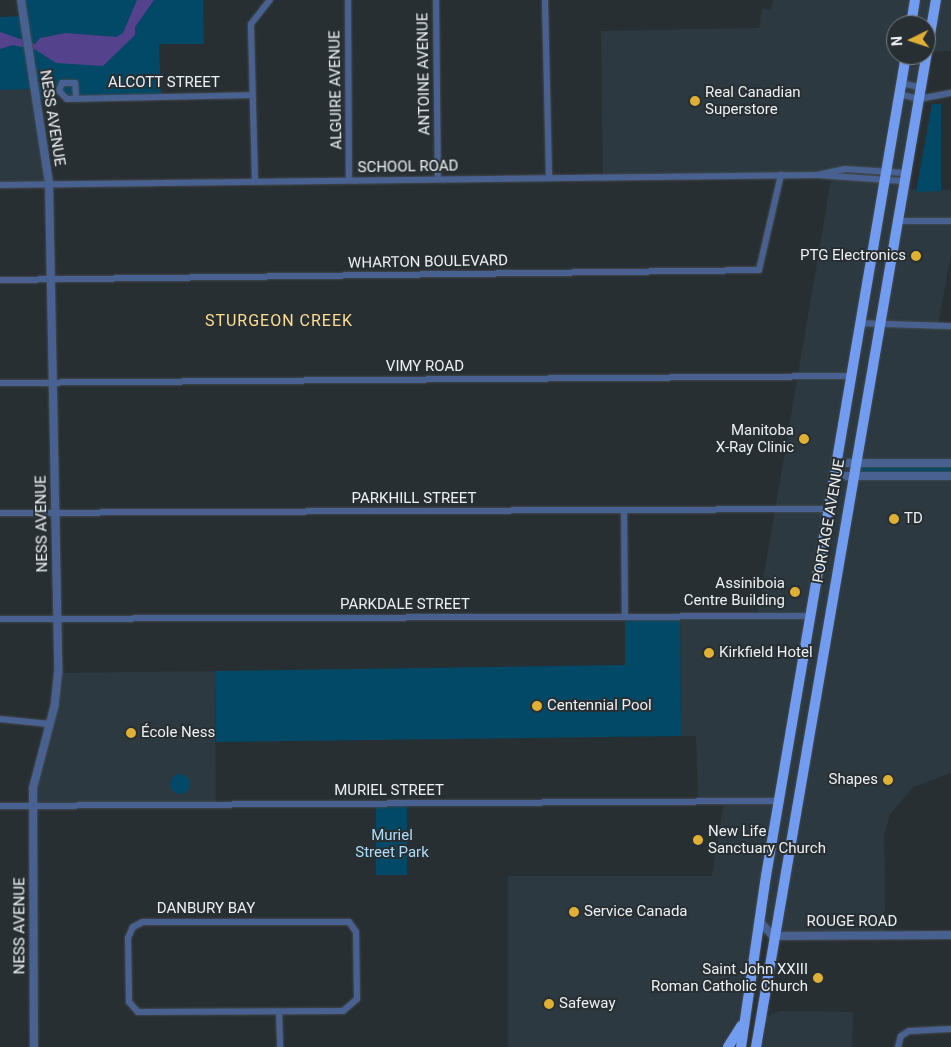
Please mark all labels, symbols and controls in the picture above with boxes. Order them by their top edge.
street label: ANTOINE AVENUE [414,13,434,135]
north arrow [886,15,936,65]
street label: ALGUIRE AVENUE [326,30,346,150]
text: N [889,35,905,46]
street label: NESS AVENUE [36,69,68,167]
street label: ALCOTT STREET [108,74,220,92]
place label: Real Canadian Superstore [705,83,801,118]
marker: Real Canadian Superstore [689,95,701,107]
street label: SCHOOL ROAD [357,157,459,177]
place label: PTG Electronics [800,247,906,265]
marker: PTG Electronics [910,250,922,262]
street label: WHARTON BOULEVARD [348,252,508,272]
district label: STURGEON CREEK [203,311,355,331]
street label: VIMY ROAD [386,358,464,376]
place label: Manitoba X-Ray Clinic [716,421,794,456]
marker: Manitoba X-Ray Clinic [798,433,810,445]
street label: PORTAGE AVENUE [809,458,849,584]
street label: NESS AVENUE [32,475,52,573]
street label: PARKHILL STREET [352,490,476,508]
place label: TD [904,510,923,528]
marker: TD [888,513,900,525]
place label: Assiniboia Centre Building [684,574,785,609]
marker: Assiniboia Centre Building [789,586,801,598]
street label: PARKDALE STREET [340,596,470,614]
place label: Kirkfield Hotel [719,644,813,662]
marker: Kirkfield Hotel [703,647,715,659]
place label: Centennial Pool [547,697,652,715]
marker: Centennial Pool [531,700,543,712]
place label: École Ness [141,724,215,742]
marker: École Ness [125,727,137,739]
place label: Shapes [829,771,878,789]
marker: Shapes [882,774,894,786]
street label: MURIEL STREET [334,782,444,800]
place label: New Life Sanctuary Church [708,822,826,857]
park label: Muriel Street Park [355,826,429,861]
marker: New Life Sanctuary Church [692,834,704,846]
street label: NESS AVENUE [11,878,29,974]
street label: DANBURY BAY [157,900,255,918]
place label: Service Canada [584,903,687,921]
marker: Service Canada [568,906,580,918]
street label: ROUGE ROAD [807,913,897,931]
place label: Saint John XXIII Roman Catholic Church [651,960,808,995]
marker: Saint John XXIII Roman Catholic Church [812,972,824,984]
place label: Safeway [559,995,615,1013]
marker: Safeway [543,998,555,1010]

